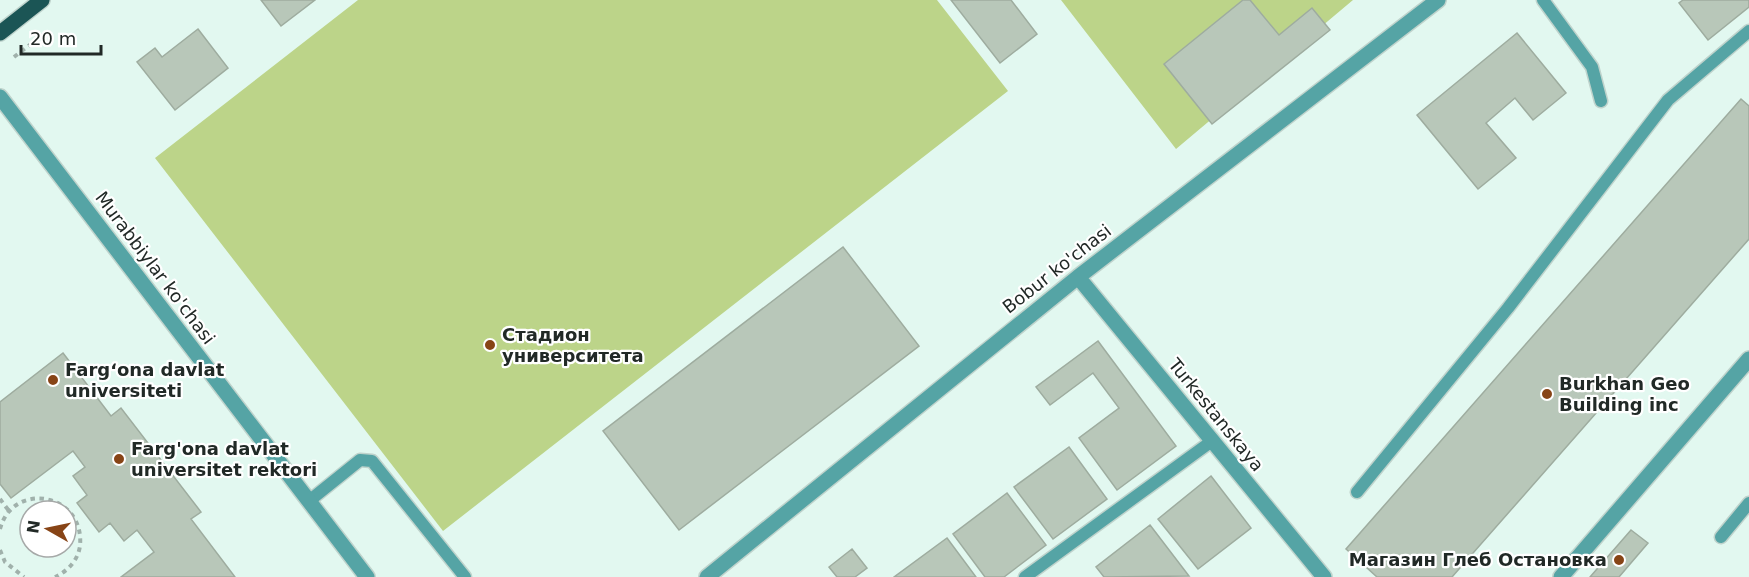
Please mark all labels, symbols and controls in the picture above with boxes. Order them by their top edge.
scale bar [21,18,100,56]
text: 20 m [30,28,76,49]
street label: Murabbiylar ko'chasi [91,187,220,348]
street label: Bobur ko'chasi [998,220,1115,317]
place label: Стадион университета [502,324,644,366]
marker: Стадион университета [483,338,497,352]
street label: Turkestanskaya [1164,353,1268,475]
place label: Fargʻona davlat universiteti [65,359,225,401]
marker: Fargʻona davlat universiteti [46,373,60,387]
place label: Burkhan Geo Building inc [1559,373,1690,415]
marker: Burkhan Geo Building inc [1540,387,1554,401]
place label: Farg'ona davlat universitet rektori [131,438,317,480]
marker: Farg'ona davlat universitet rektori [112,452,126,466]
north arrow [18,499,78,559]
text: N [23,519,44,535]
place label: Магазин Глеб Остановка [1349,549,1607,570]
marker: Магазин Глеб Остановка [1612,553,1626,567]

